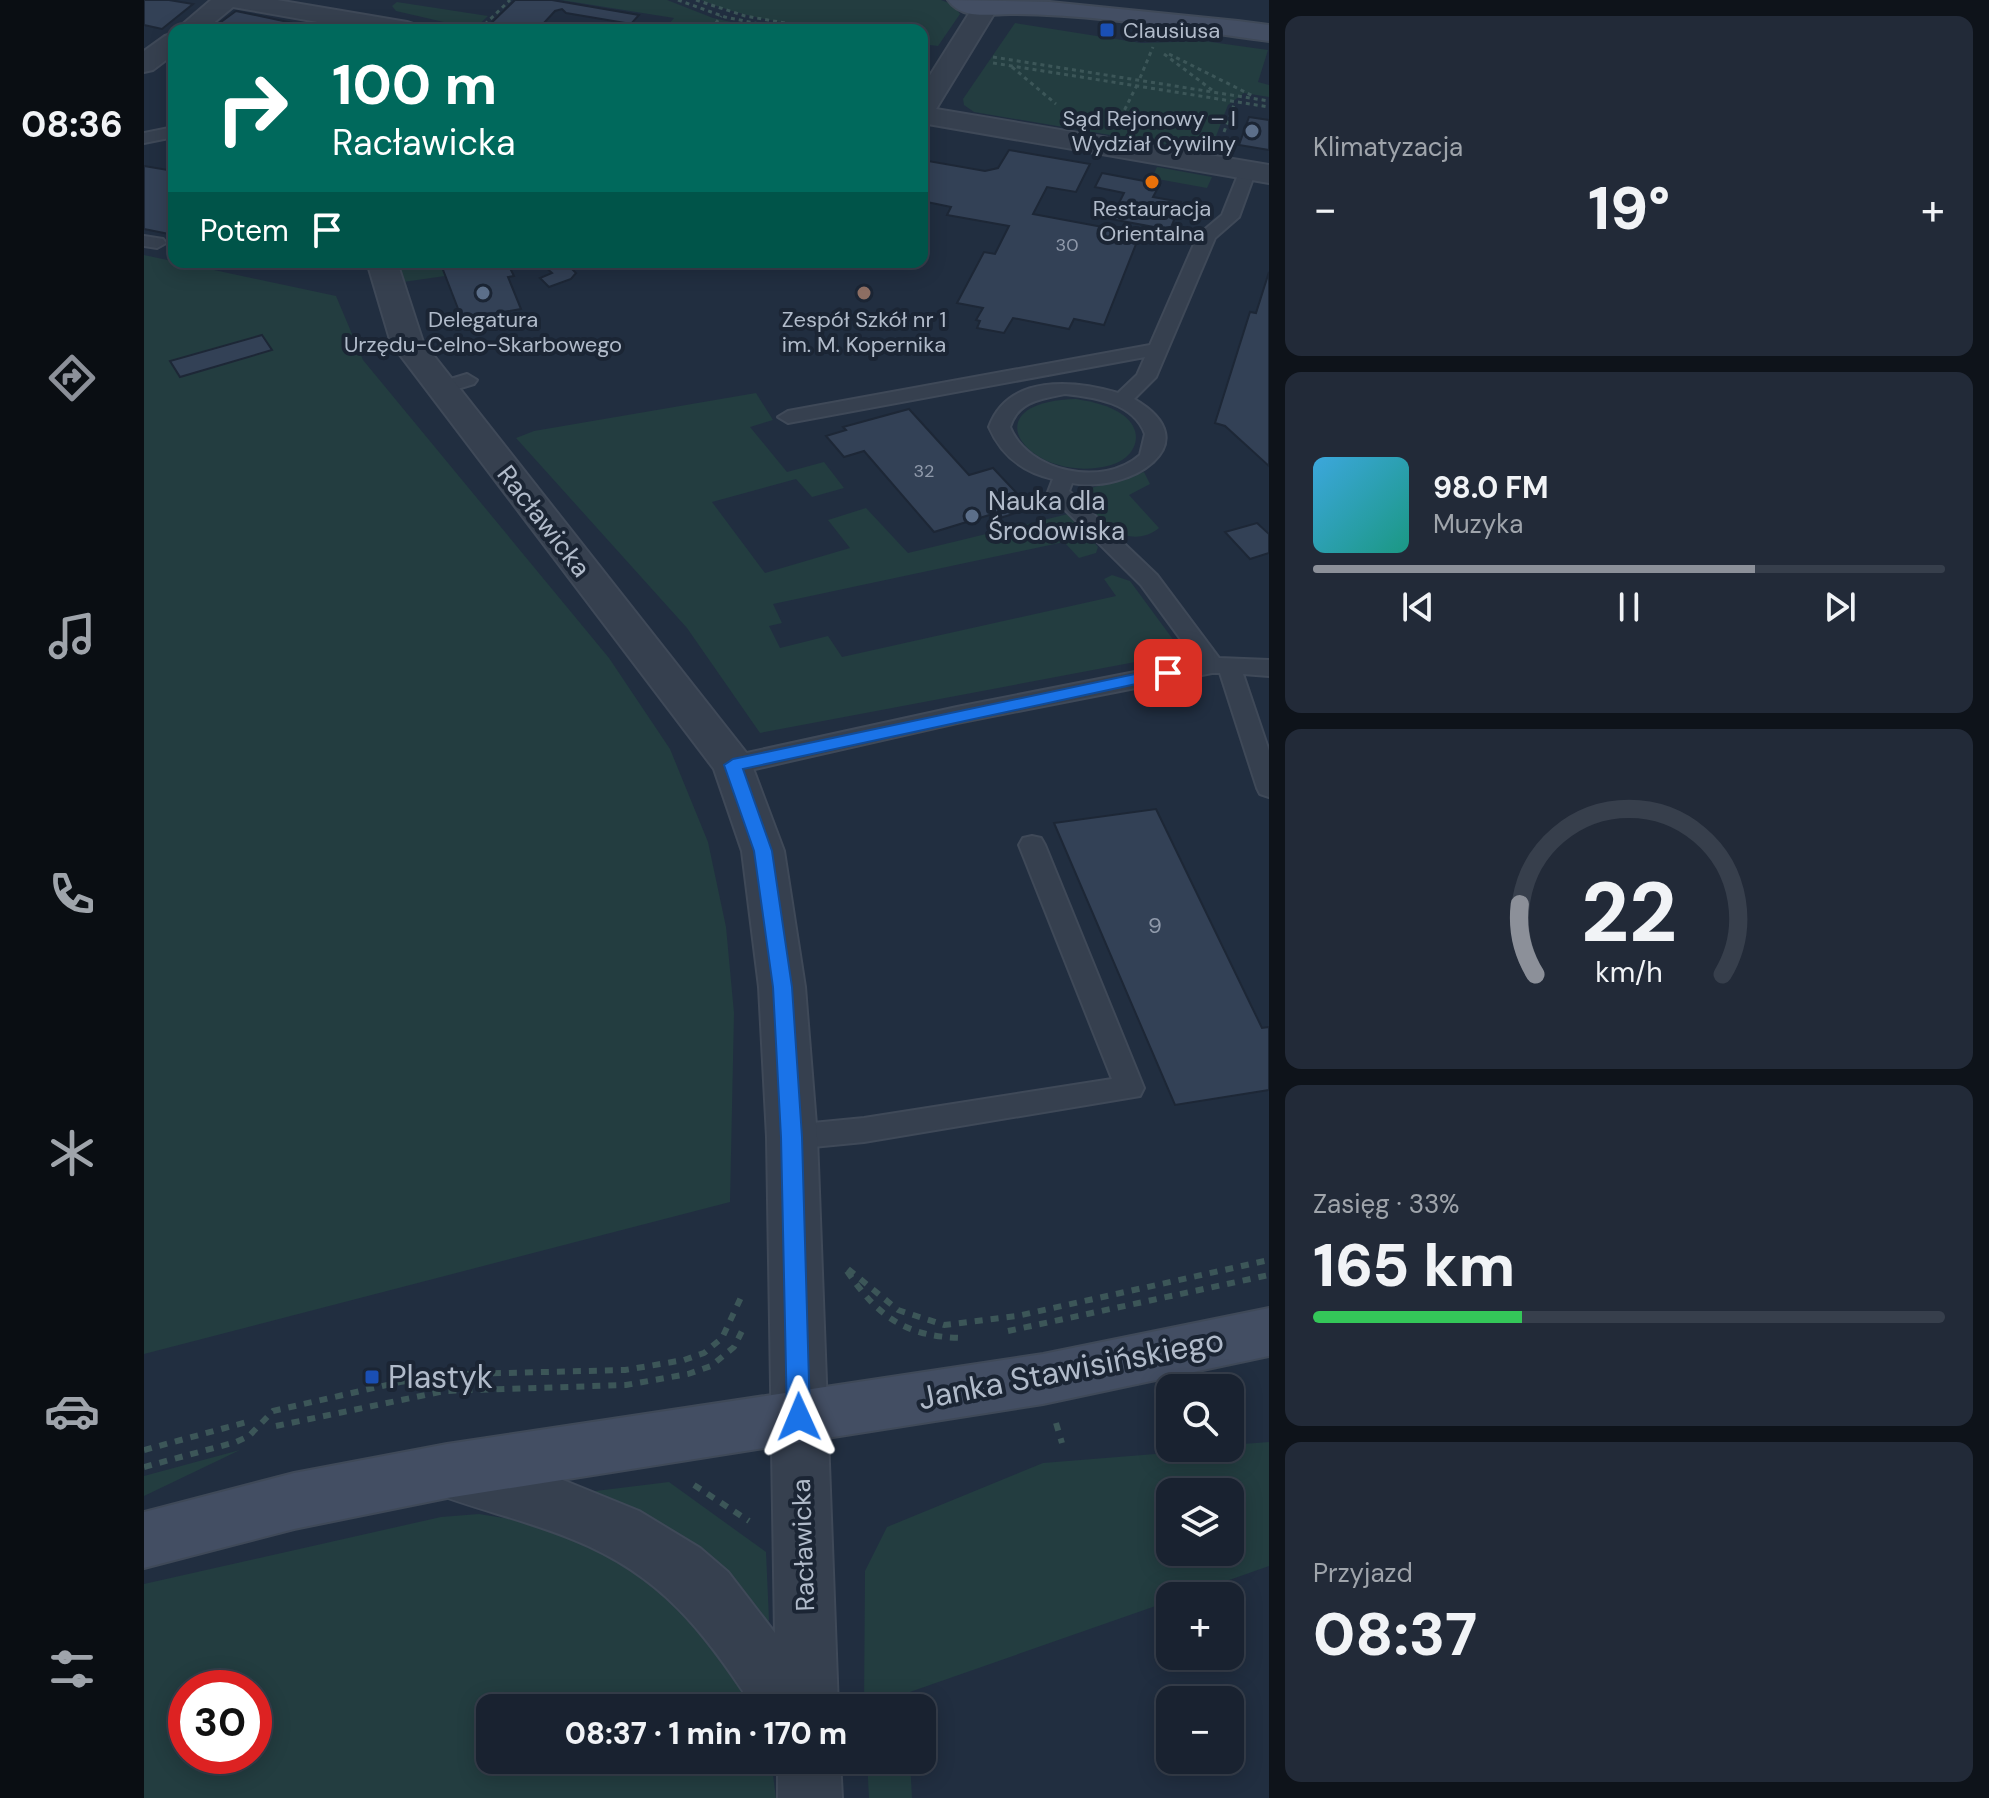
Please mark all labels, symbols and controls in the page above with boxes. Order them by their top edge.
place label: Clausiusa [1123,16,1220,45]
marker: Clausiusa [1098,21,1116,39]
text: 100 m [332,48,497,121]
icon: right [200,56,304,160]
text: 08:36 [21,101,123,148]
place label: Sąd Rejonowy – I Wydział Cywilny [1062,104,1236,158]
text: Racławicka [332,119,516,166]
marker: Sąd Rejonowy – I Wydział Cywilny [1243,122,1261,140]
text: Klimatyzacja [1313,130,1463,164]
text: 19° [1588,169,1670,248]
marker: Restauracja Orientalna [1143,173,1161,191]
text: − [1313,180,1337,238]
text: + [1921,180,1945,238]
place label: Restauracja Orientalna [1093,194,1211,248]
icon: arrive [305,208,349,252]
text: Potem [200,211,289,250]
house number: 30 [1056,233,1078,257]
marker: Delegatura Urzędu-Celno-Skarbowego [474,284,492,302]
marker: Zespół Szkół nr 1 im. M. Kopernika [855,284,873,302]
place label: Delegatura Urzędu-Celno-Skarbowego [344,305,622,359]
place label: Zespół Szkół nr 1 im. M. Kopernika [782,305,946,359]
icon: directions [44,350,100,406]
street label: Racławicka [490,458,598,584]
house number: 32 [913,459,935,483]
text: 98.0 FM [1433,468,1549,507]
place label: Nauka dla Środowiska [988,484,1125,548]
marker: Nauka dla Środowiska [963,507,981,525]
text: Muzyka [1433,507,1523,541]
icon: previous [1396,585,1440,629]
icon: pause [1607,585,1651,629]
icon: next [1818,585,1862,629]
icon: music [44,608,100,664]
pin [1134,639,1202,707]
icon: arrive [1146,651,1190,695]
text: 22 [1581,858,1677,967]
icon: phone [44,866,100,922]
house number: 9 [1148,911,1162,940]
text: km/h [1595,954,1663,991]
icon: climate [44,1125,100,1181]
text: Zasięg · 33% [1313,1187,1459,1221]
text: 165 km [1313,1226,1515,1305]
street label: Janka Stawisińskiego [915,1319,1227,1419]
place label: Plastyk [388,1356,493,1398]
marker: Plastyk [363,1368,381,1386]
map controls [1156,1374,1244,1774]
button: search [1156,1374,1244,1462]
position arrow [757,1375,841,1459]
icon: car [44,1383,100,1439]
street label: Racławicka [784,1478,822,1612]
button: layers [1156,1478,1244,1566]
text: Przyjazd [1313,1556,1413,1590]
button: + [1156,1582,1244,1670]
text: 08:37 [1313,1595,1477,1674]
icon: filters [44,1641,100,1697]
speed limit sign: 30 [168,1670,272,1774]
button: − [1156,1686,1244,1774]
text: 08:37 · 1 min · 170 m [565,1714,847,1753]

